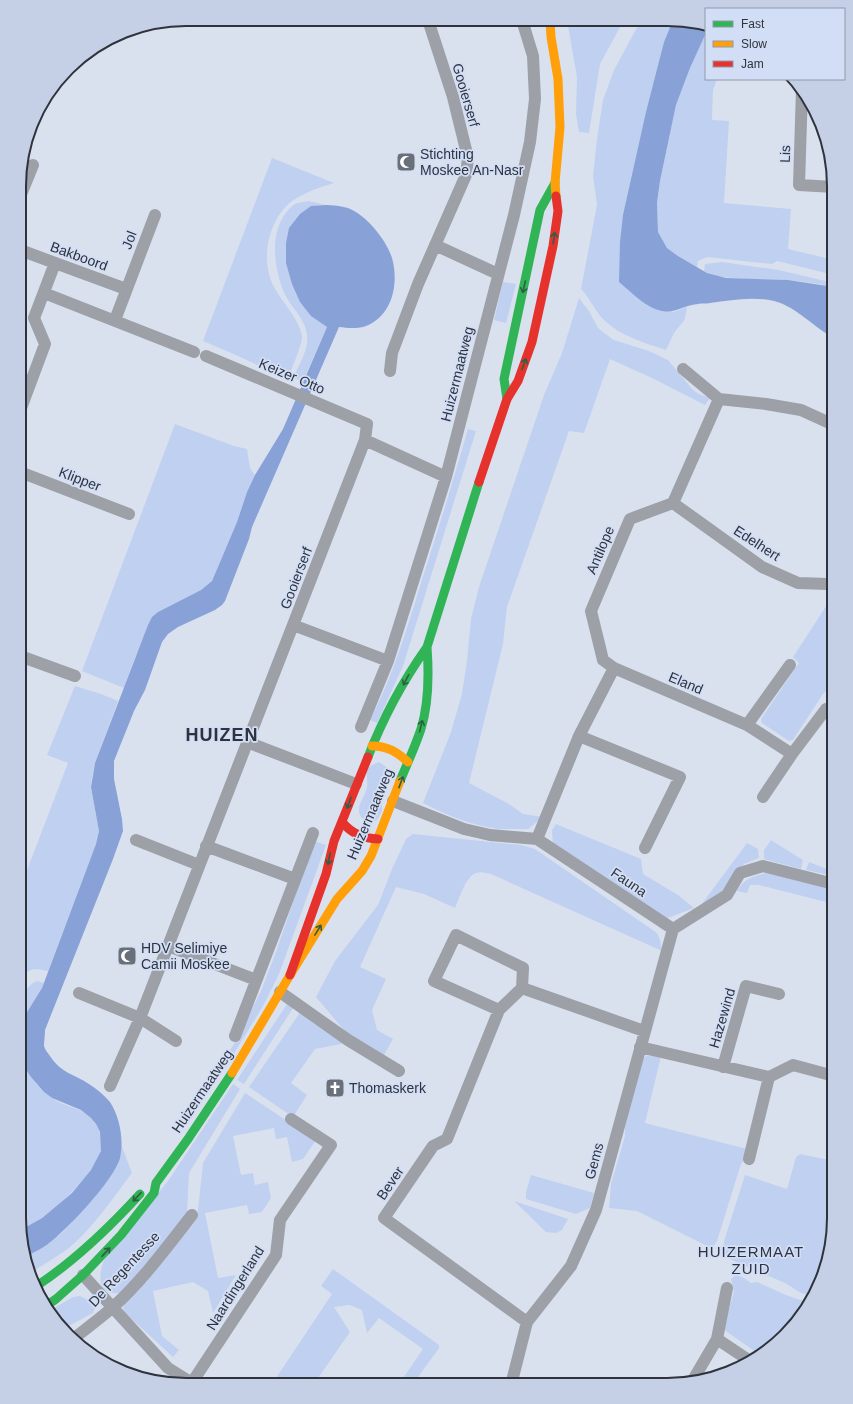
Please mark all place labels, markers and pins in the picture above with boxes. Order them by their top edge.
place label: Stichting Moskee An-Nasr [420,146,524,178]
mosque icon: Stichting Moskee An-Nasr [395,151,417,173]
place label: HDV Selimiye Camii Moskee [141,940,230,972]
mosque icon: HDV Selimiye Camii Moskee [116,945,138,967]
church icon: Thomaskerk [324,1077,346,1099]
place label: Thomaskerk [349,1080,427,1096]

